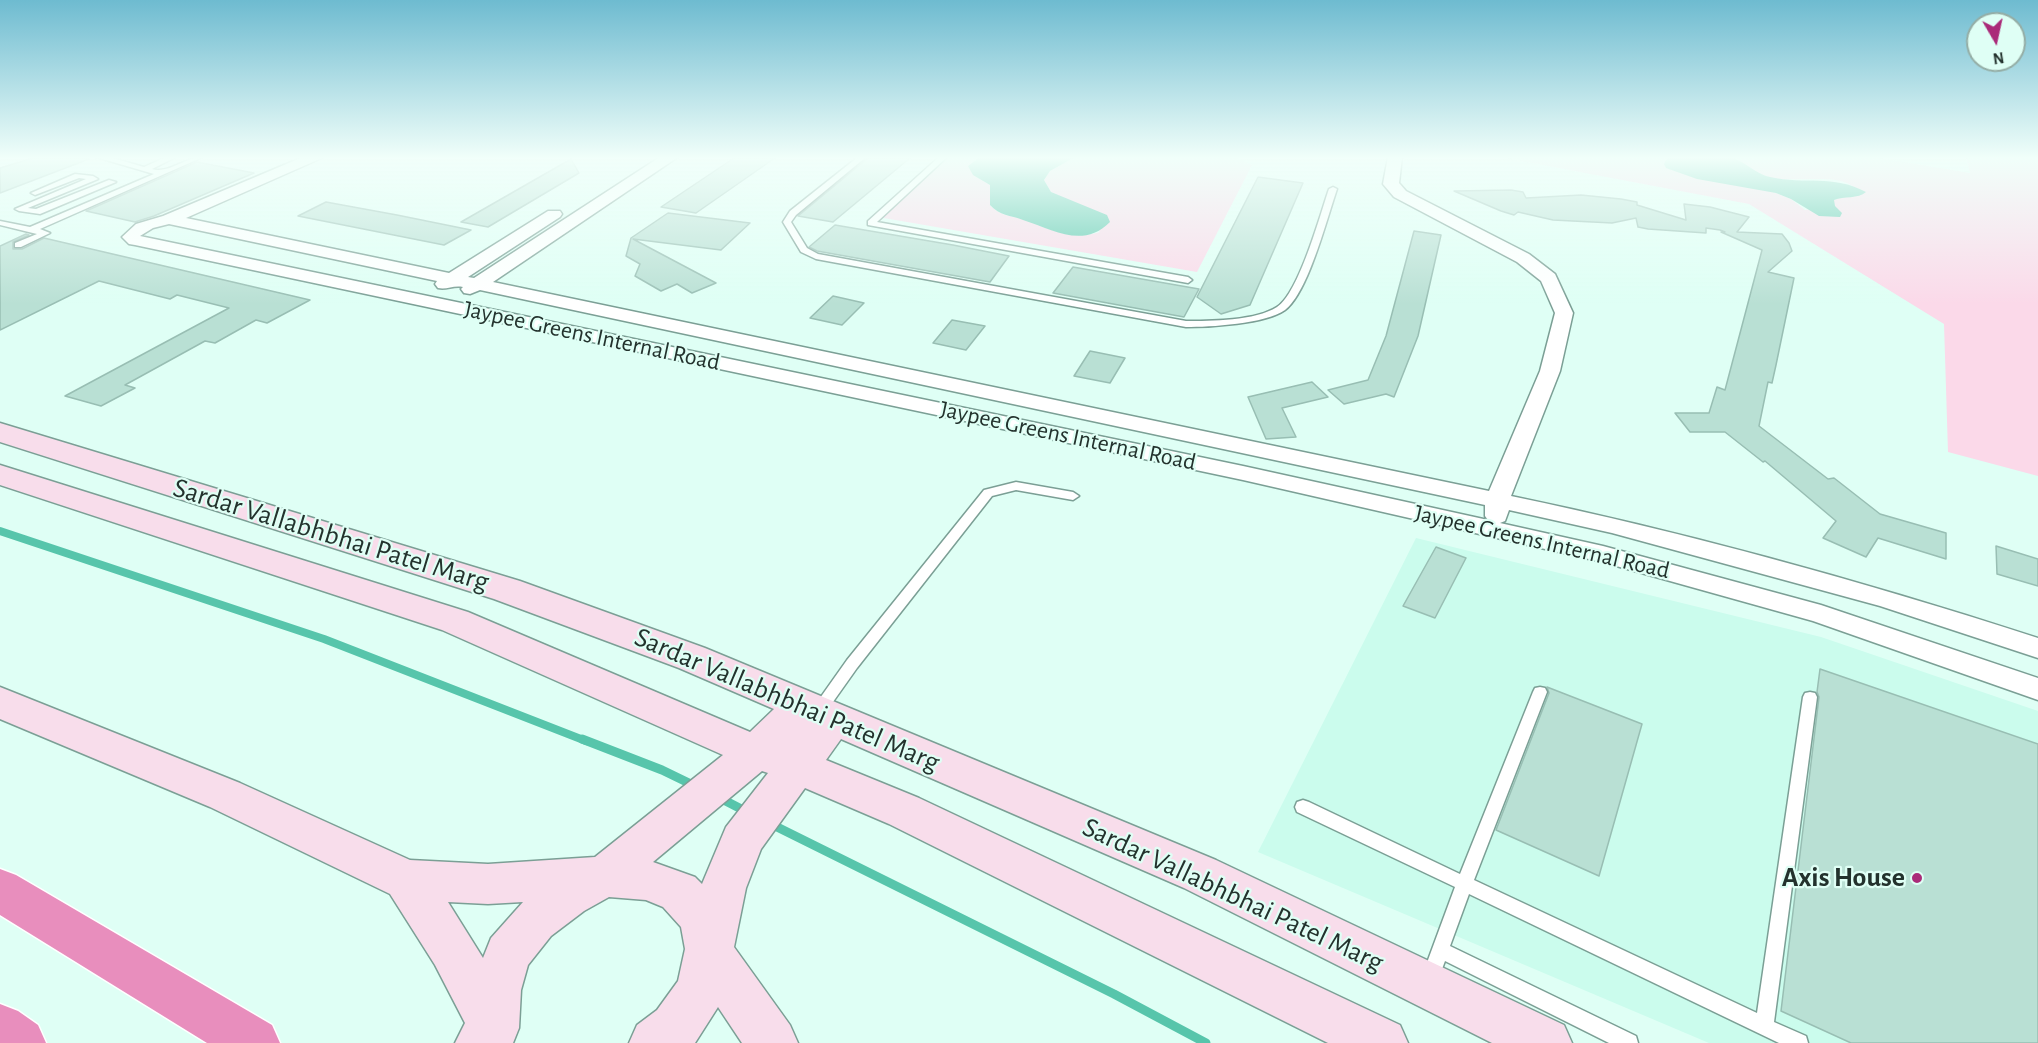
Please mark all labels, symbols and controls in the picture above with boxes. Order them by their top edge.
north arrow [1966,12,2026,72]
text: N [1992,49,2005,67]
street label: Jaypee Greens Internal Road [461,295,723,377]
street label: Jaypee Greens Internal Road [937,395,1199,477]
street label: Sardar Vallabhbhai Patel Marg [169,471,493,599]
street label: Jaypee Greens Internal Road [1412,499,1672,585]
street label: Sardar Vallabhbhai Patel Marg [629,620,945,780]
street label: Sardar Vallabhbhai Patel Marg [1077,810,1389,980]
place label: Axis House [1782,861,1905,895]
marker: Axis House [1910,871,1924,885]

